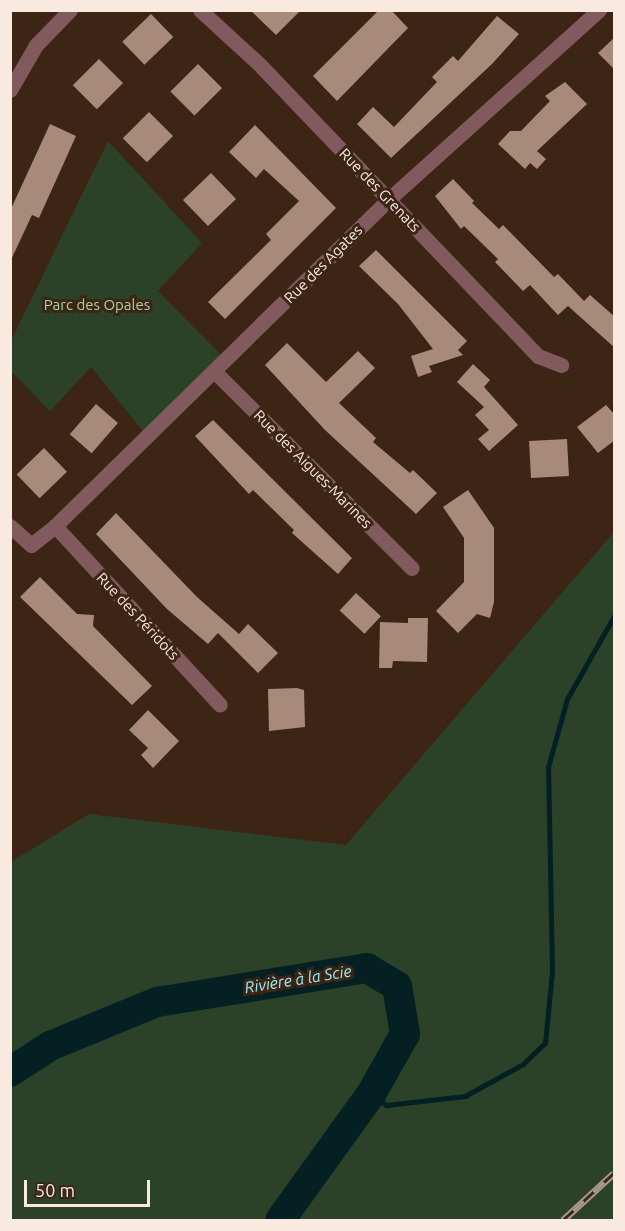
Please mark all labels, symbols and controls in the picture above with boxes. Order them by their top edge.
street label: Rue des Grenats [336,144,424,236]
street label: Rue des Agates [280,221,366,307]
park label: Parc des Opales [44,296,150,314]
street label: Rue des Aigues-Marines [250,406,376,532]
street label: Rue des Péridots [93,569,183,663]
water label: Rivière à la Scie [243,961,353,997]
scale bar [27,1168,153,1206]
text: 50 m [35,1180,75,1200]

